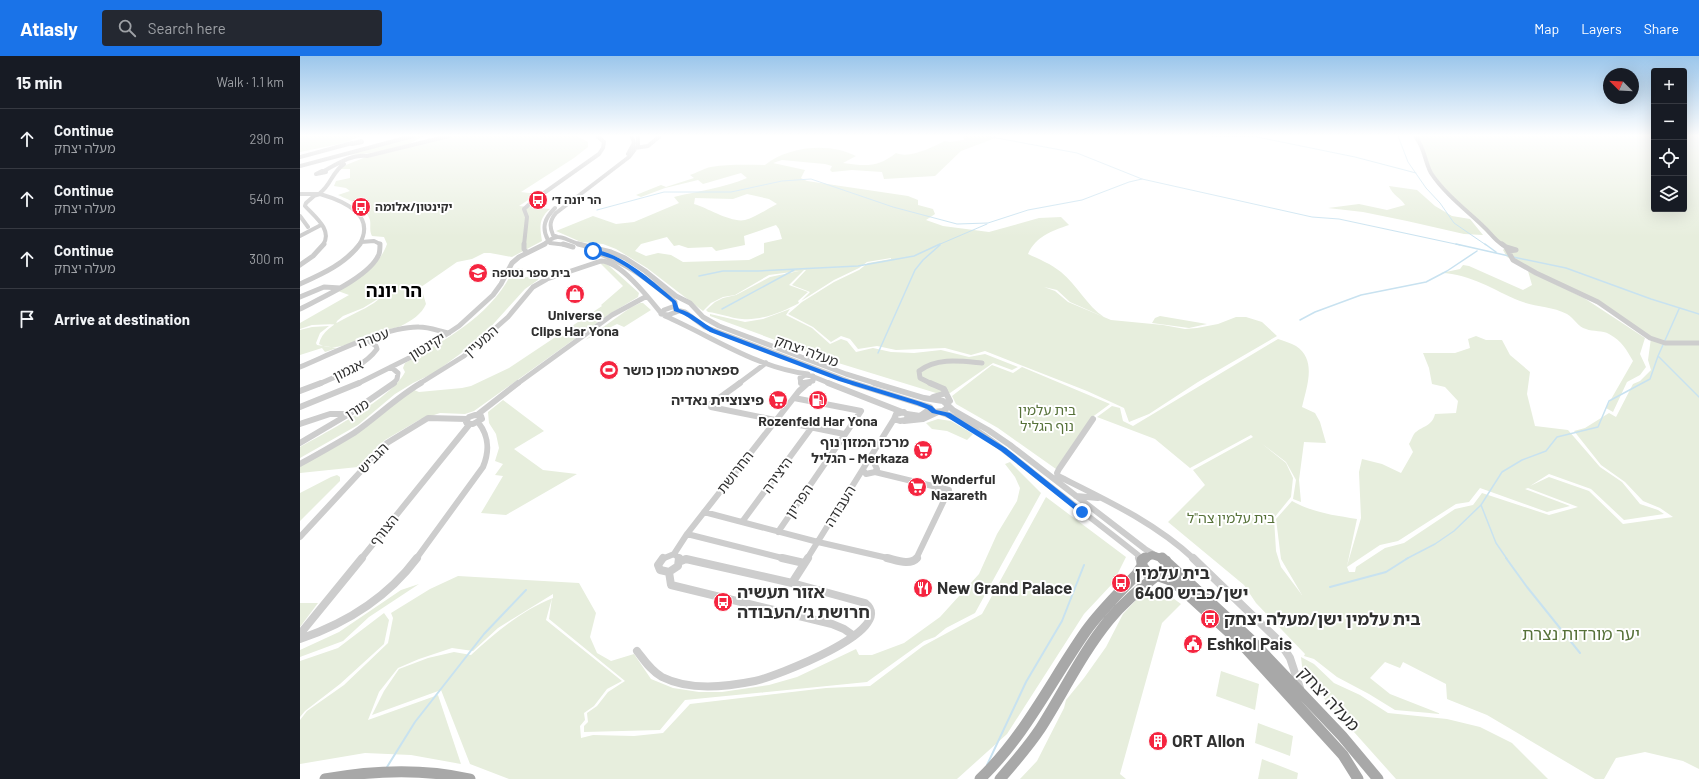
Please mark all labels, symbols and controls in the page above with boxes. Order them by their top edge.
search box [102,10,382,46]
text: Atlasly [20,17,78,40]
icon: search [116,17,138,39]
text: Search here [148,19,226,37]
text: Map [1534,20,1559,37]
text: Layers [1581,20,1622,37]
text: Share [1644,20,1679,37]
north arrow [1603,68,1639,104]
map controls [1651,68,1687,212]
button: + [1651,68,1687,104]
text: 15 min [16,72,62,92]
text: Walk · 1.1 km [217,74,284,90]
button: − [1651,104,1687,140]
text: Continue [54,121,114,139]
icon: ahead [16,128,38,150]
text: 290 m [250,131,284,147]
text: מעלה יצחק [54,140,116,156]
button: locate [1651,140,1687,176]
button: layers [1651,176,1687,212]
text: Continue [54,181,114,199]
icon: ahead [16,188,38,210]
bus stop icon: הר יונה ד׳ [527,189,549,211]
text: 540 m [249,191,284,207]
place label: הר יונה ד׳ [552,192,602,206]
bus stop icon: יקינטון/אלומה [350,196,372,218]
place label: יקינטון/אלומה [375,199,453,213]
text: מעלה יצחק [54,200,116,216]
text: Continue [54,241,114,259]
route start [584,242,602,260]
icon: ahead [16,248,38,270]
text: 300 m [249,251,284,267]
text: מעלה יצחק [54,260,116,276]
school or university icon: בית ספר נטופה [467,262,489,284]
place label: בית ספר נטופה [492,265,570,279]
district label: הר יונה [366,279,422,301]
shop icon: Universe Clips Har Yona [564,283,586,305]
place label: Universe Clips Har Yona [531,306,619,339]
icon: arrive [16,308,38,330]
text: Arrive at destination [54,310,190,328]
street label: המעיין [460,321,501,360]
street label: עטרה [354,324,391,351]
street label: יקינטון [405,328,448,363]
street label: מעלה יצחק [773,331,841,370]
street label: אגמון [330,355,366,384]
sports icon: ספארטה מכון כושר [598,359,620,381]
place label: ספארטה מכון כושר [623,361,739,378]
supermarket icon: פיצוציית נאדיה [767,389,789,411]
fuel station icon: Rozenfeld Har Yona [807,389,829,411]
place label: פיצוציית נאדיה [671,391,764,408]
street label: מורן [342,395,372,423]
park label: בית עלמין נוף הגליל [1018,401,1076,434]
place label: Rozenfeld Har Yona [758,412,878,429]
place label: מרכז המזון נוף הגליל - Merkaza [811,433,909,466]
street label: הגביש [354,439,392,477]
supermarket icon: מרכז המזון נוף הגליל - Merkaza [912,439,934,461]
street label: החרושת [713,447,757,496]
street label: היצירה [758,453,795,496]
place label: Wonderful Nazareth [931,470,995,503]
supermarket icon: Wonderful Nazareth [906,476,928,498]
street label: הפריון [781,480,816,521]
street label: העבודה [820,482,859,529]
route end [1073,503,1091,521]
park label: בית עלמין צה"ל [1187,509,1275,526]
street label: הצורף [366,510,402,549]
place label: בית עלמין ישן/כביש 6400 [1135,562,1248,602]
bus stop icon: בית עלמין ישן/כביש 6400 [1110,572,1132,594]
restaurant icon: New Grand Palace [912,577,934,599]
place label: New Grand Palace [937,577,1072,597]
place label: אזור תעשיה חרושת ג׳/העבודה [737,581,870,621]
bus stop icon: אזור תעשיה חרושת ג׳/העבודה [712,591,734,613]
bus stop icon: בית עלמין ישן/מעלה יצחק [1199,608,1221,630]
place label: בית עלמין ישן/מעלה יצחק [1224,608,1421,628]
park label: יער מורדות נצרת [1522,623,1640,643]
public building icon: Eshkol Pais [1182,633,1204,655]
place label: Eshkol Pais [1207,633,1292,653]
street label: מעלה יצחק [1295,662,1365,735]
building icon: ORT Allon [1147,730,1169,752]
place label: ORT Allon [1172,730,1245,750]

